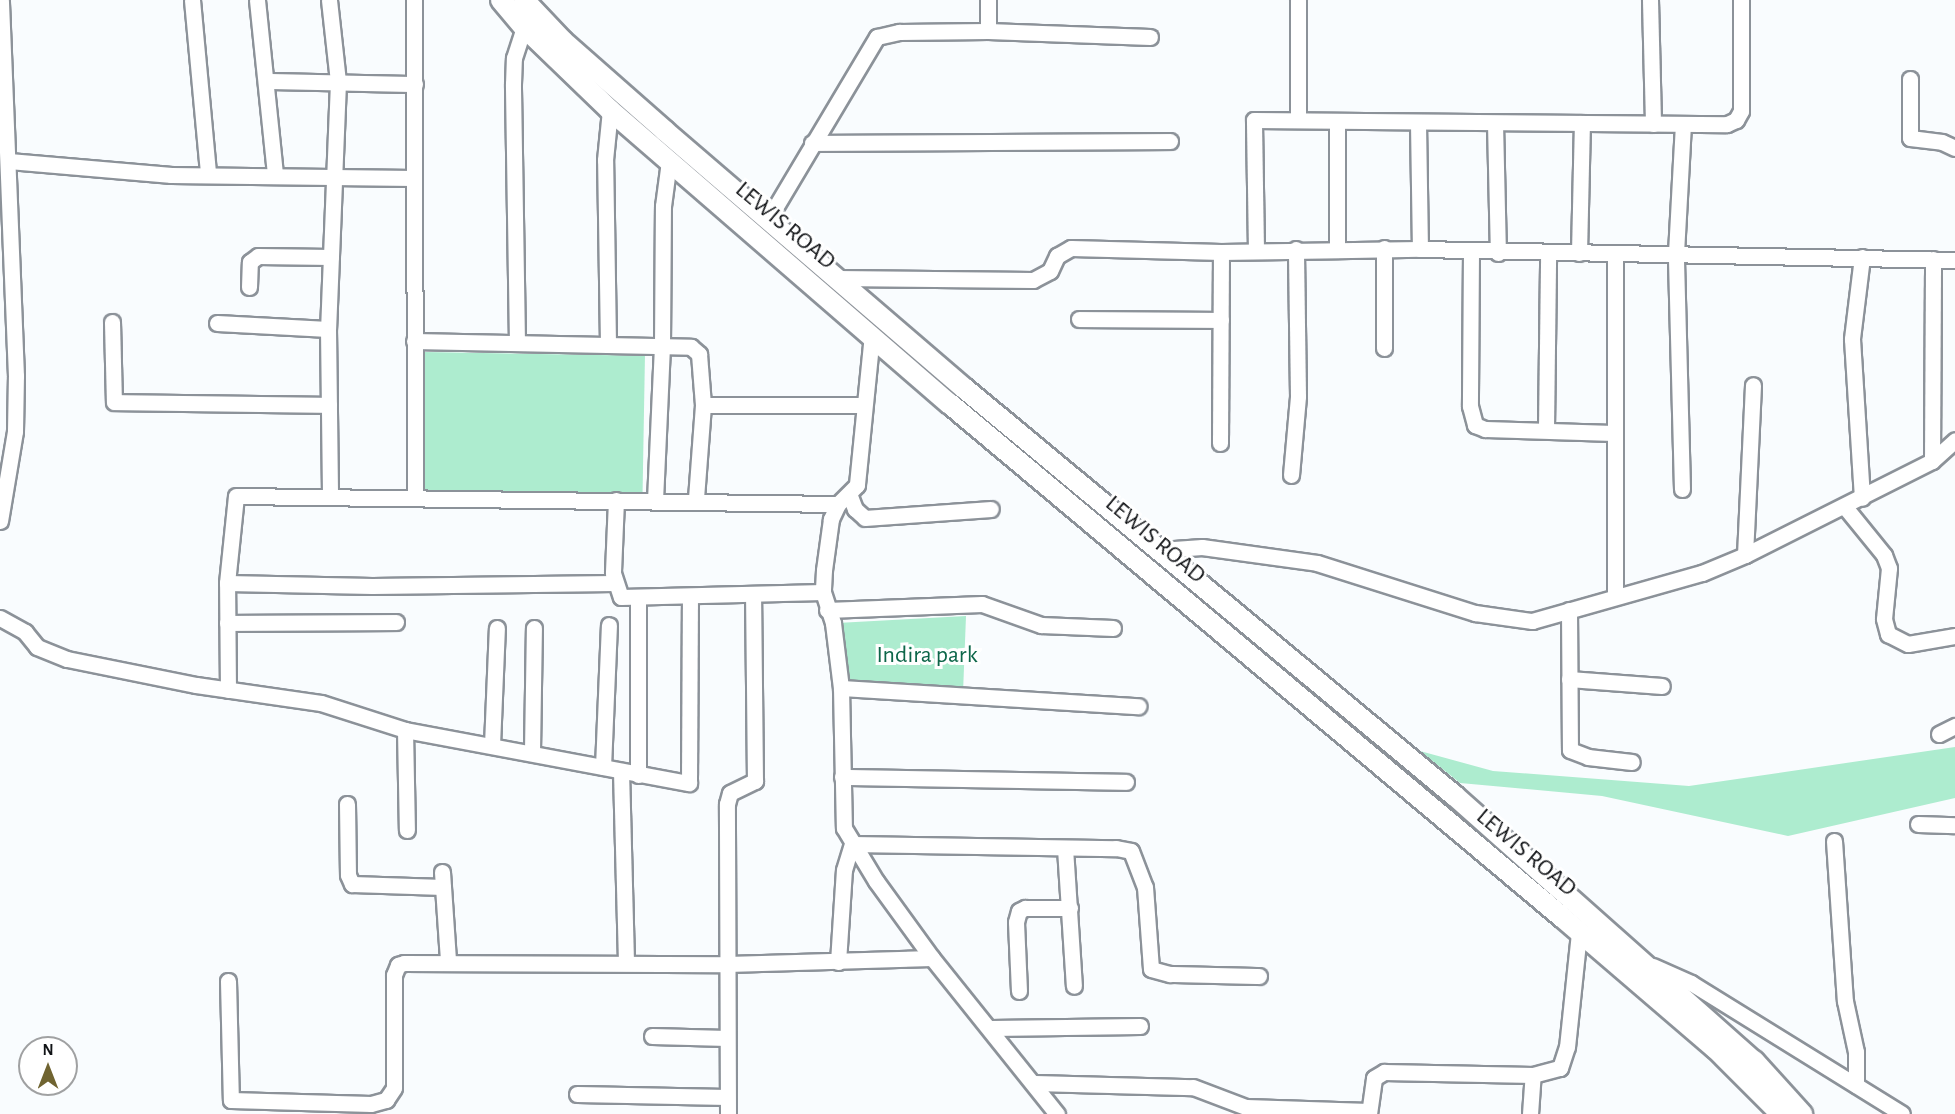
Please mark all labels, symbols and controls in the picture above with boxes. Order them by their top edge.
street label: LEWIS ROAD [729,176,841,276]
street label: LEWIS ROAD [1099,490,1211,590]
park label: Indira park [876,642,978,670]
street label: LEWIS ROAD [1470,803,1582,903]
north arrow [18,1036,78,1096]
text: N [42,1042,54,1058]

